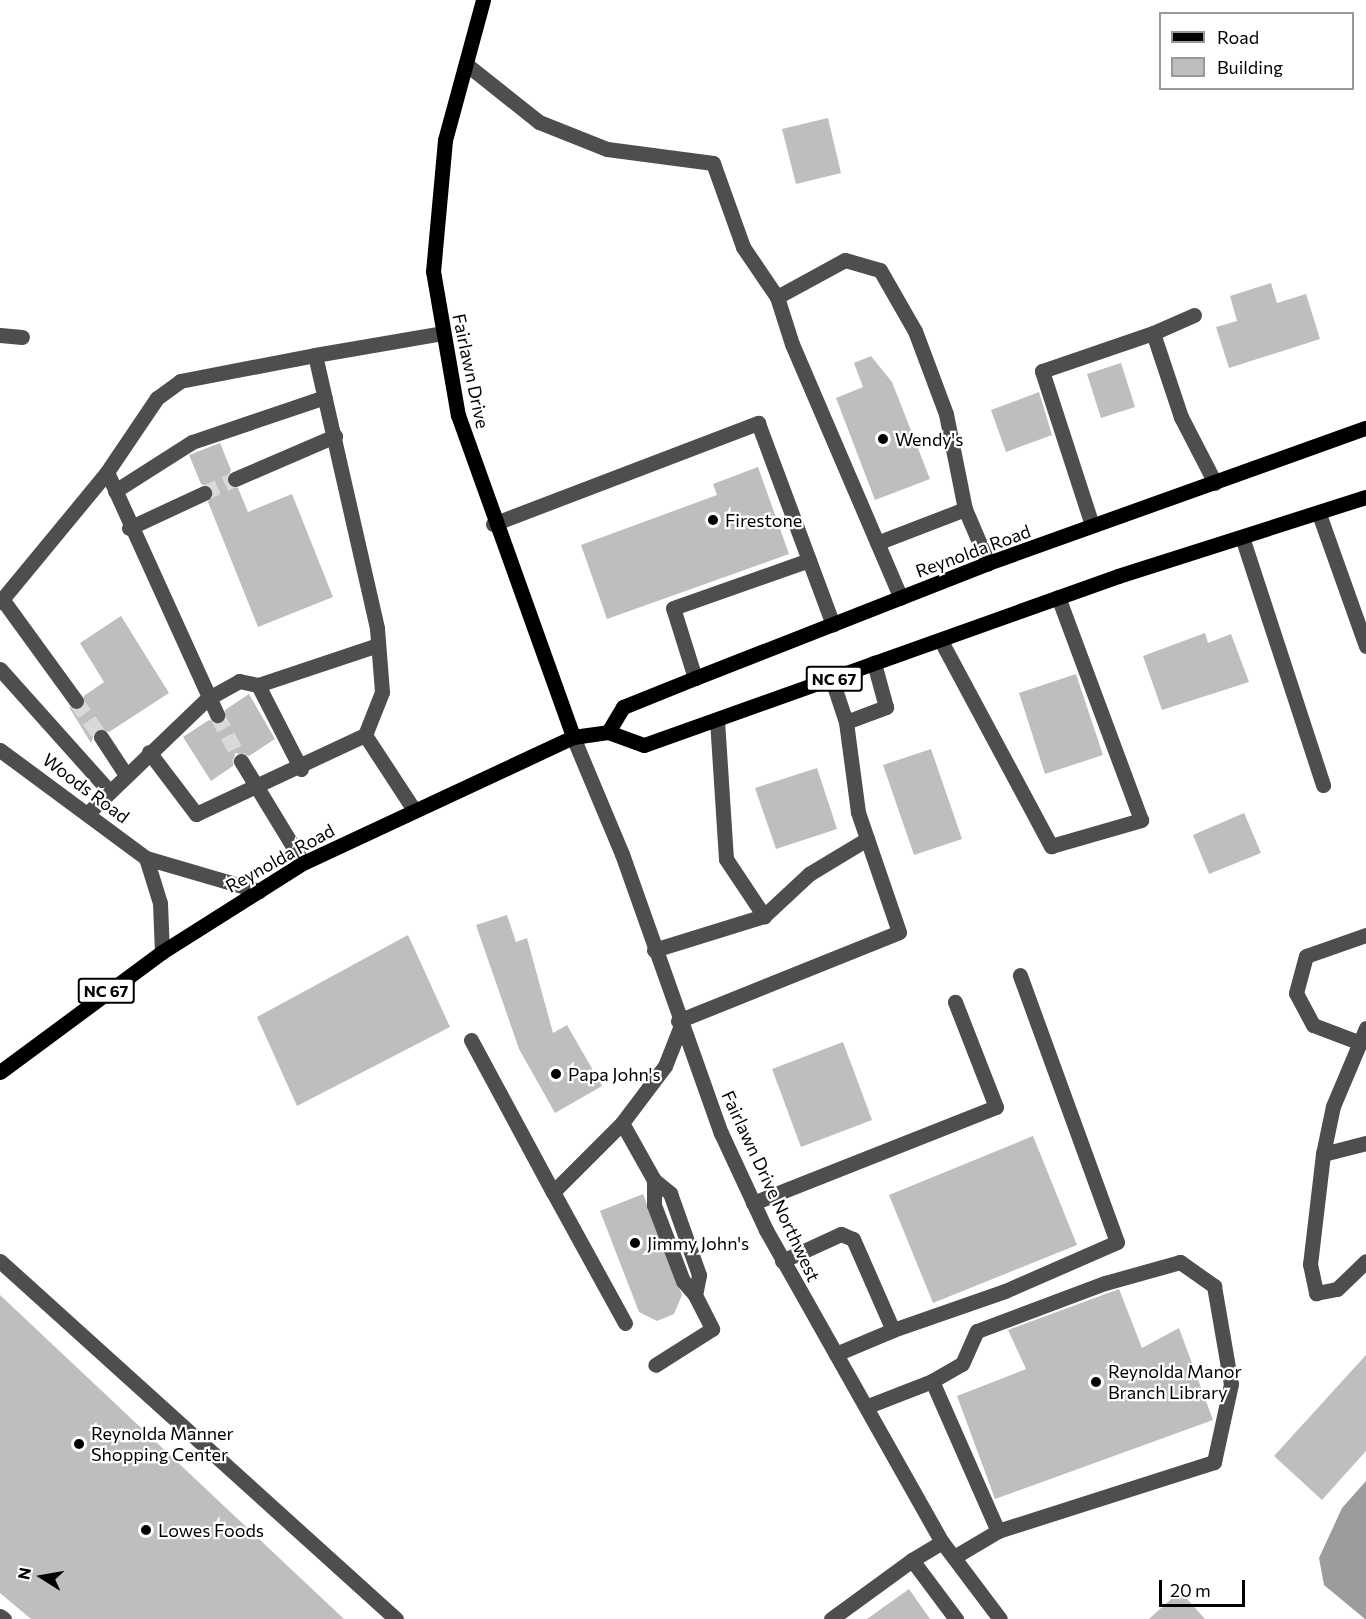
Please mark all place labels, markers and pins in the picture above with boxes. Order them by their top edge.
place label: Wendy's [895,428,963,450]
marker: Wendy's [876,432,890,446]
place label: Firestone [725,509,802,531]
marker: Firestone [706,513,720,527]
place label: Papa John's [568,1063,661,1085]
marker: Papa John's [549,1067,563,1081]
place label: Jimmy John's [647,1232,749,1254]
marker: Jimmy John's [628,1236,642,1250]
place label: Reynolda Manor Branch Library [1108,1361,1242,1404]
marker: Reynolda Manor Branch Library [1089,1375,1103,1389]
place label: Reynolda Manner Shopping Center [91,1423,234,1466]
marker: Reynolda Manner Shopping Center [72,1437,86,1451]
place label: Lowes Foods [158,1519,264,1541]
marker: Lowes Foods [139,1523,153,1537]

